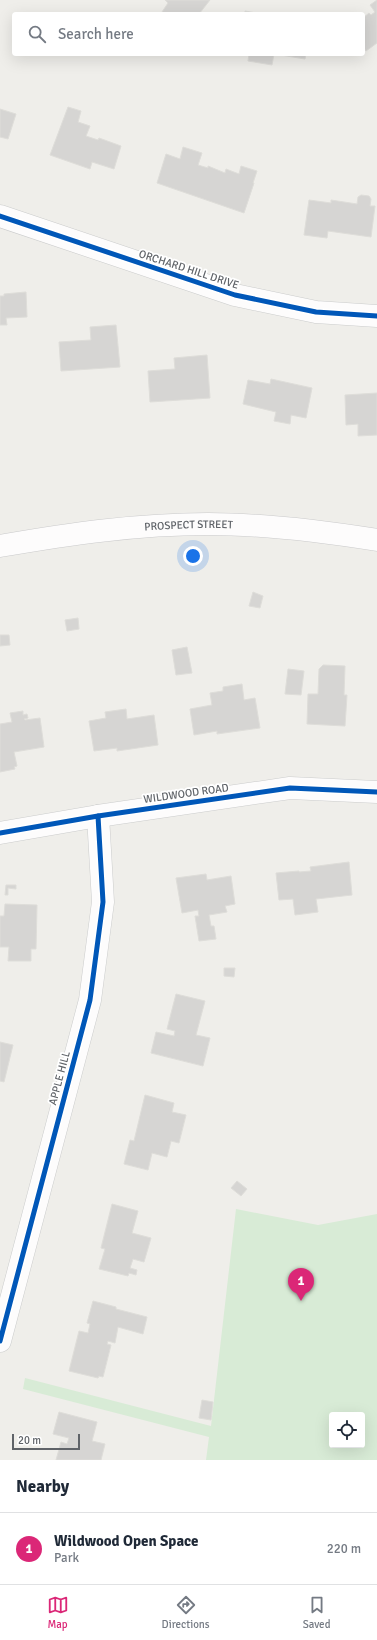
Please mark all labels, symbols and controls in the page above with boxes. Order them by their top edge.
search box [12,12,365,56]
icon: search [26,23,48,45]
text: Search here [58,25,134,43]
street label: ORCHARD HILL DRIVE [137,247,241,292]
street label: PROSPECT STREET [144,518,234,534]
your location [183,546,203,566]
street label: WILDWOOD ROAD [143,781,230,806]
street label: APPLE HILL [46,1049,73,1107]
pin: 1 [288,1268,314,1301]
map controls [329,1412,365,1448]
button: locate [329,1412,365,1448]
scale bar [12,1432,80,1451]
text: 20 m [18,1434,41,1447]
text: Nearby [16,1476,69,1497]
text: Wildwood Open Space [54,1532,198,1550]
text: 1 [25,1541,33,1557]
text: 220 m [327,1541,361,1557]
text: Park [54,1550,79,1566]
tab: Map [47,1594,69,1631]
tab: Directions [162,1594,210,1631]
tab: Saved [303,1594,330,1631]

